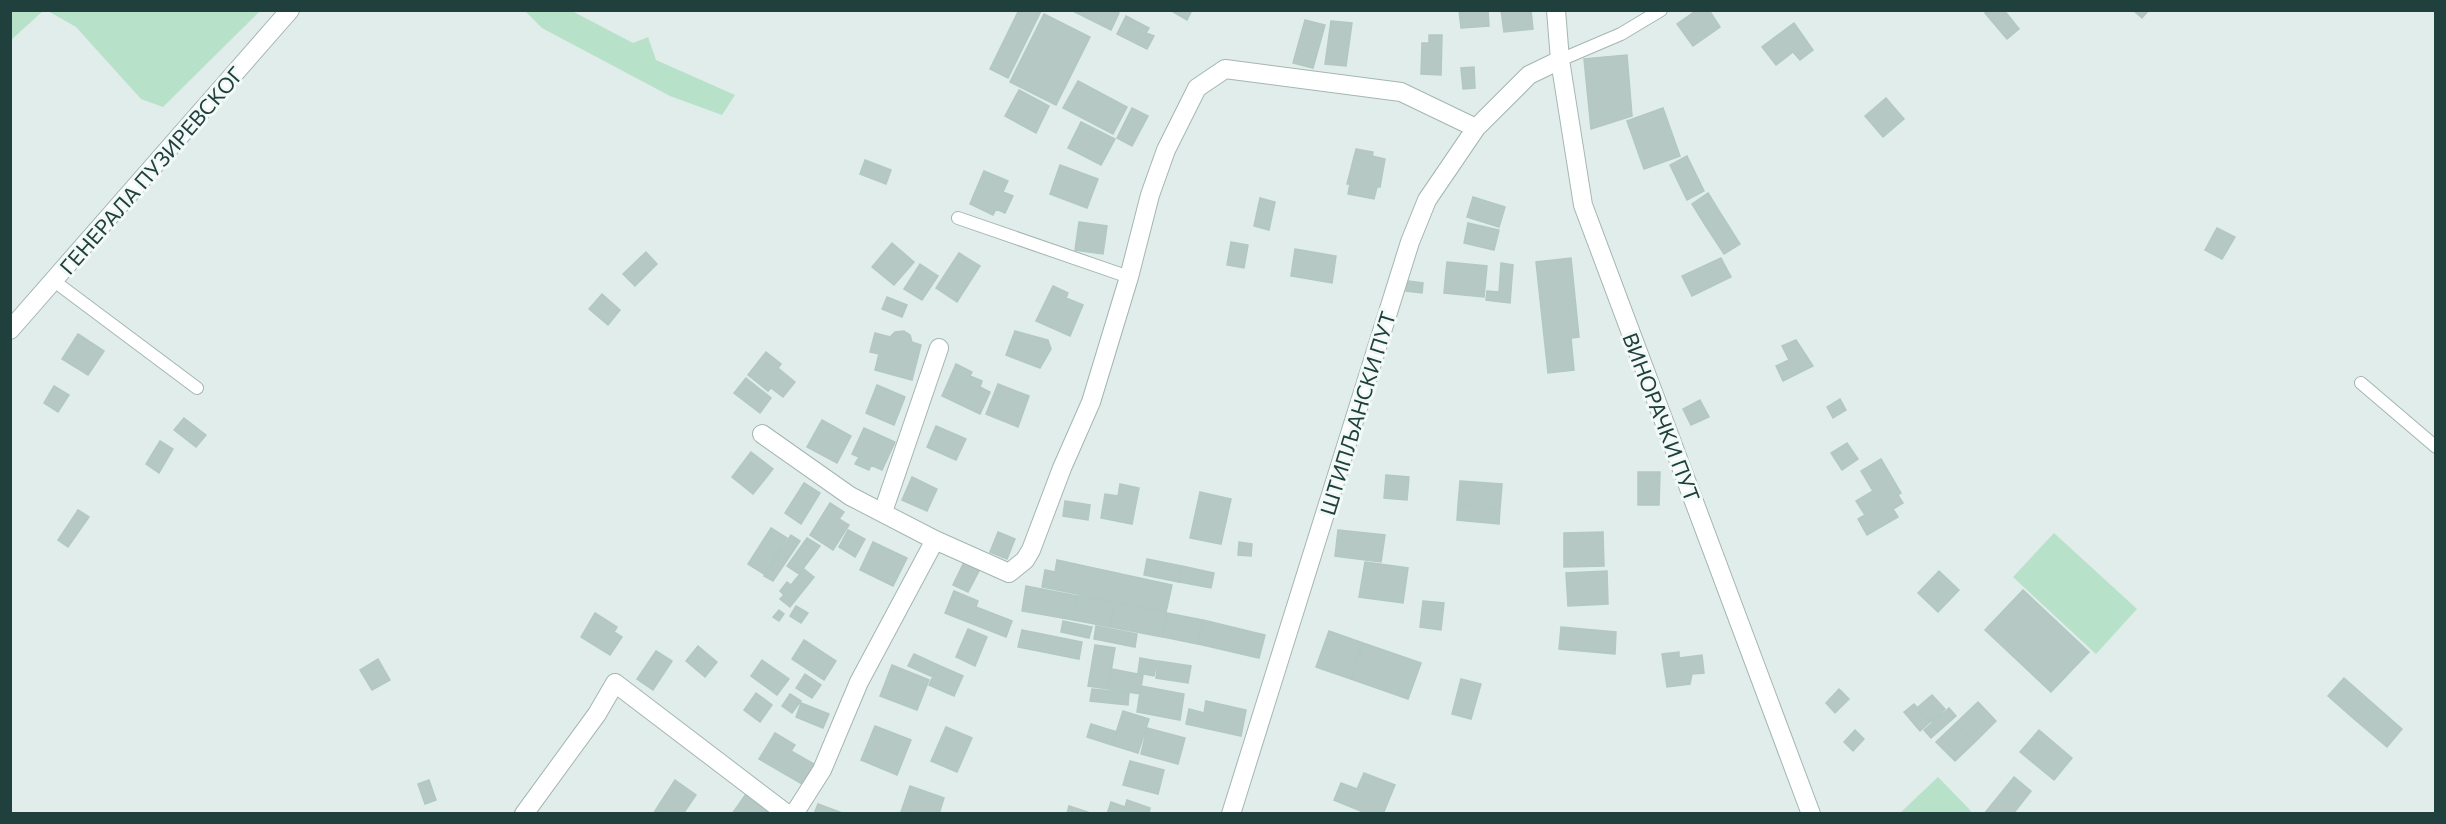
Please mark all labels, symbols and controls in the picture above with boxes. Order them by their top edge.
street label: ГЕНЕРАЛА ПУЗИРЕВСКОГ [54,61,248,279]
street label: ШТИПЉАНСКИ ПУТ [1314,308,1400,518]
street label: ВИНОРАЧКИ ПУТ [1618,329,1706,505]

